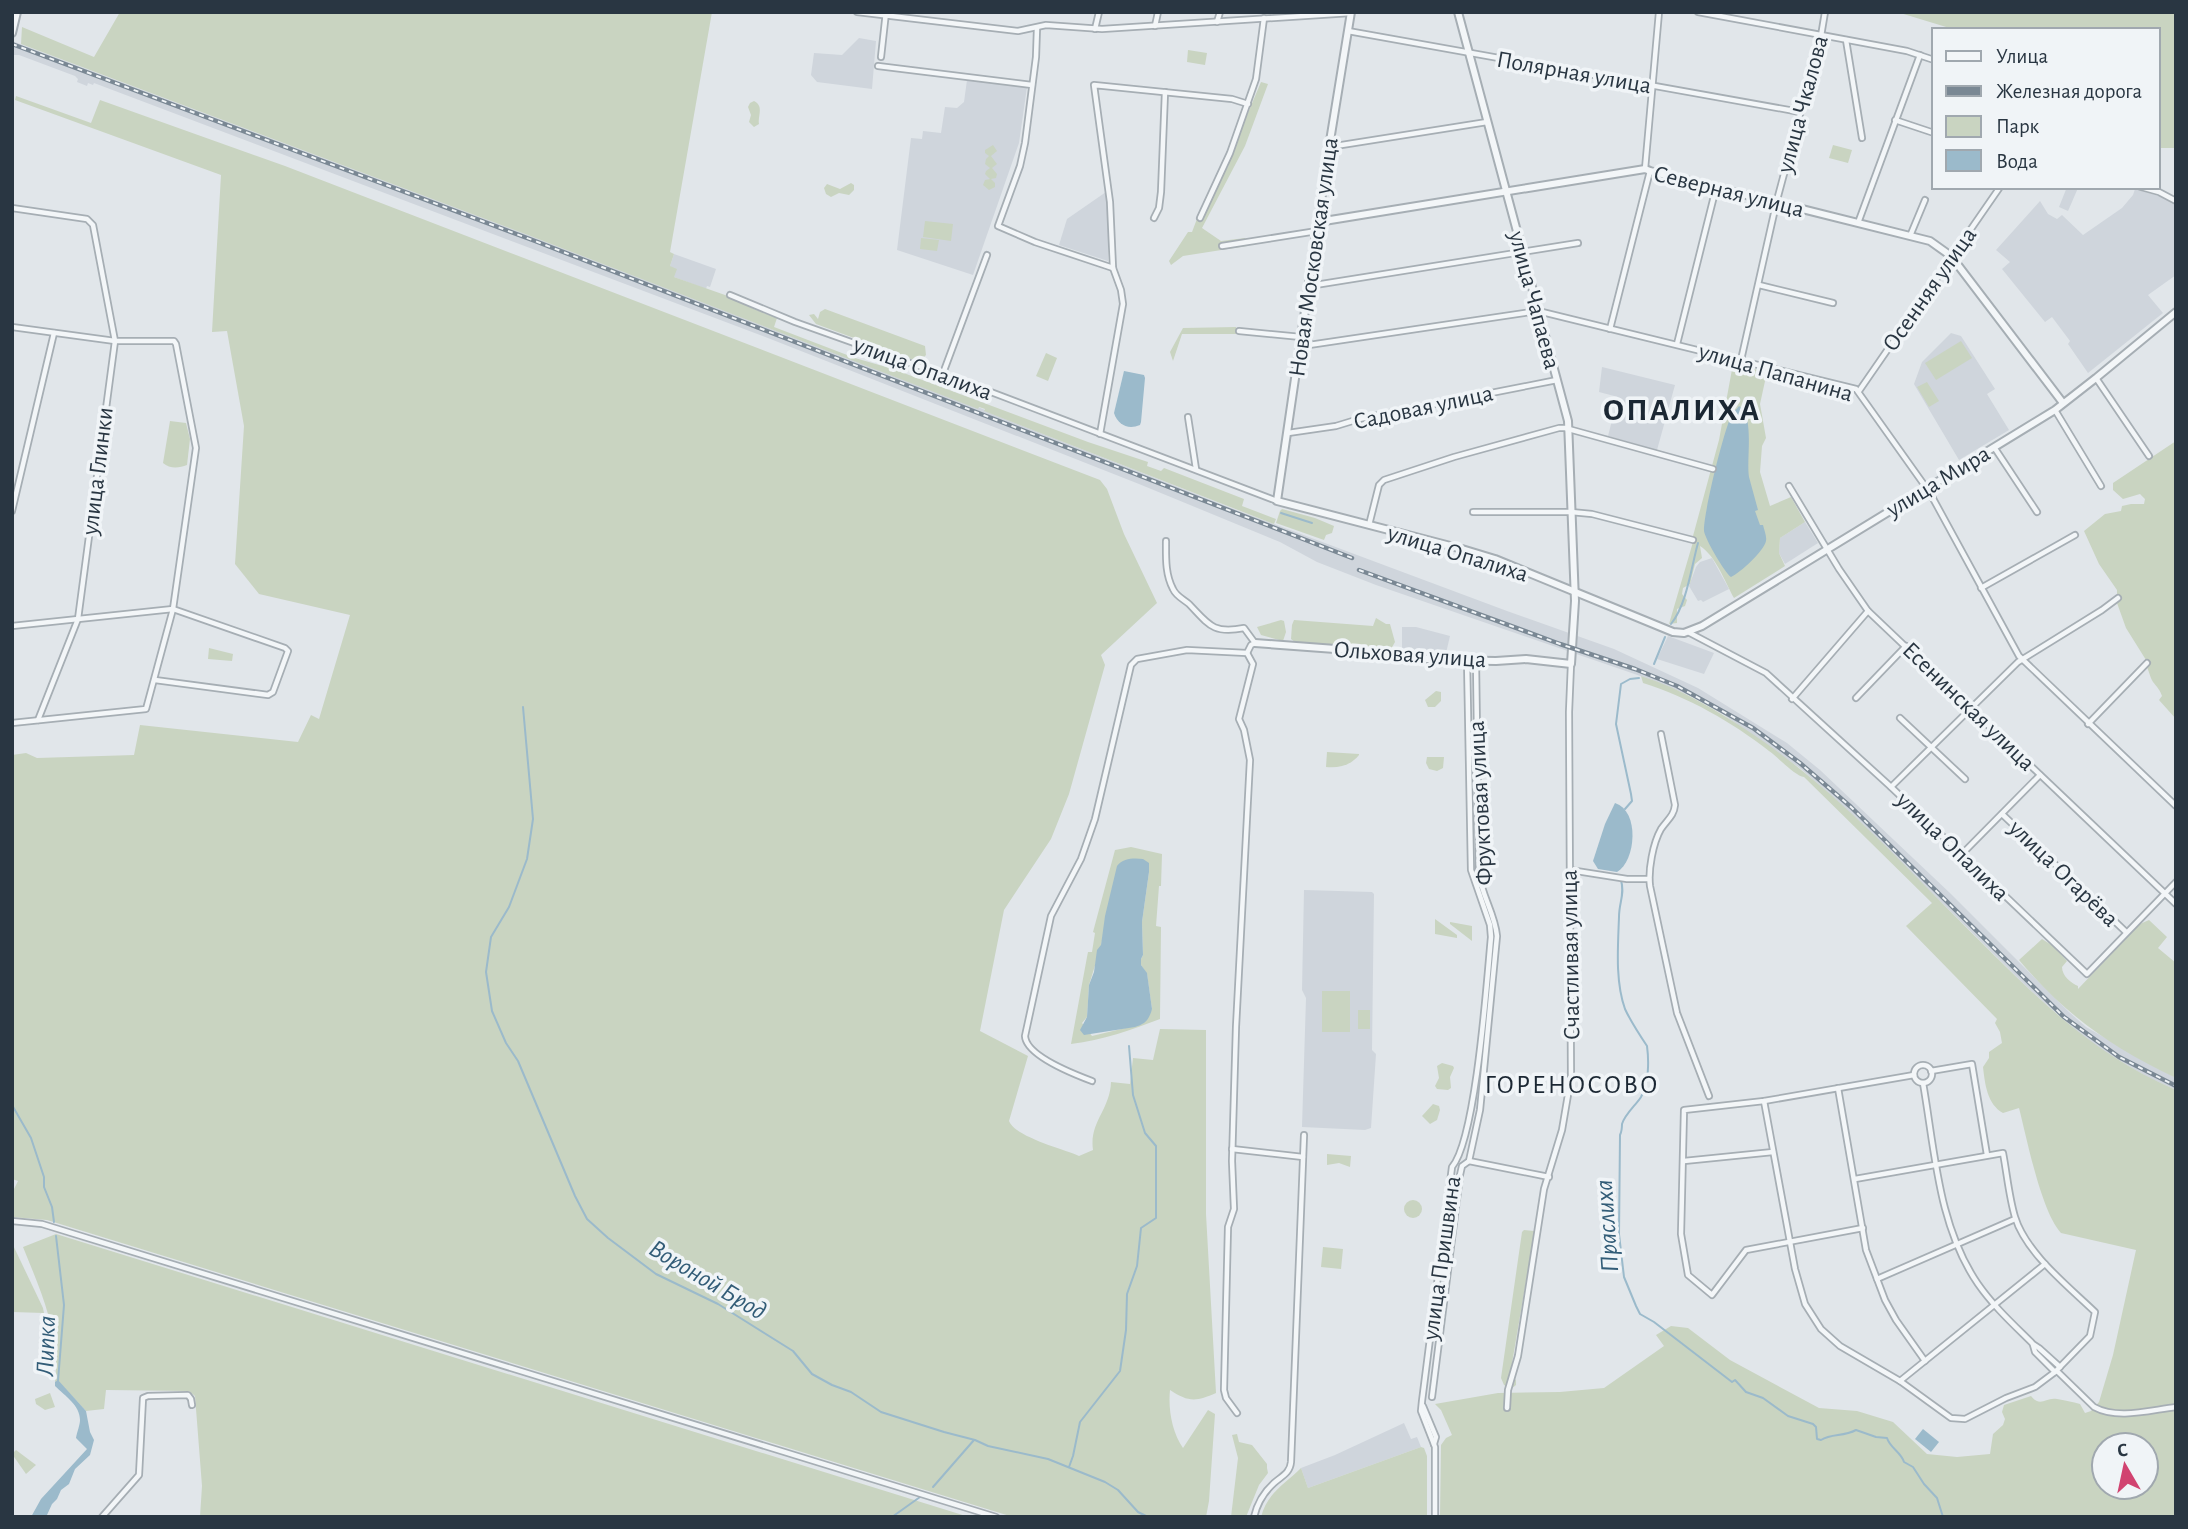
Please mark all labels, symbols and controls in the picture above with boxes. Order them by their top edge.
legend [1932,28,2160,189]
street label: улица Чкалова [1773,33,1833,177]
text: Улица [1996,46,2049,67]
street label: Полярная улица [1495,48,1653,98]
text: Железная дорога [1996,81,2143,102]
text: Парк [1996,116,2040,137]
street label: Новая Московская улица [1285,136,1343,378]
text: Вода [1996,151,2038,172]
street label: Северная улица [1651,162,1806,222]
street label: Осенняя улица [1878,223,1981,356]
street label: улица Чапаева [1504,228,1564,372]
street label: улица Опалиха [849,332,995,405]
street label: улица Папанина [1695,339,1856,406]
street label: Садовая улица [1351,381,1495,434]
district label: ОПАЛИХА [1603,394,1761,426]
street label: улица Глинки [78,406,118,537]
street label: улица Мира [1882,442,1995,523]
street label: улица Опалиха [1384,521,1531,587]
street label: Ольховая улица [1333,638,1487,672]
street label: Есенинская улица [1898,638,2039,776]
street label: Фруктовая улица [1465,720,1497,886]
street label: улица Опалиха [1891,787,2013,906]
street label: улица Огарёва [2003,815,2123,932]
street label: Счастливая улица [1558,869,1584,1040]
district label: ГОРЕНОСОВО [1484,1072,1660,1098]
street label: улица Пришвина [1418,1175,1465,1343]
water label: Праслиха [1591,1179,1623,1273]
water label: Вороной Брод [645,1235,770,1325]
water label: Липка [32,1315,60,1378]
north arrow [2090,1431,2160,1501]
text: С [2116,1440,2129,1461]

